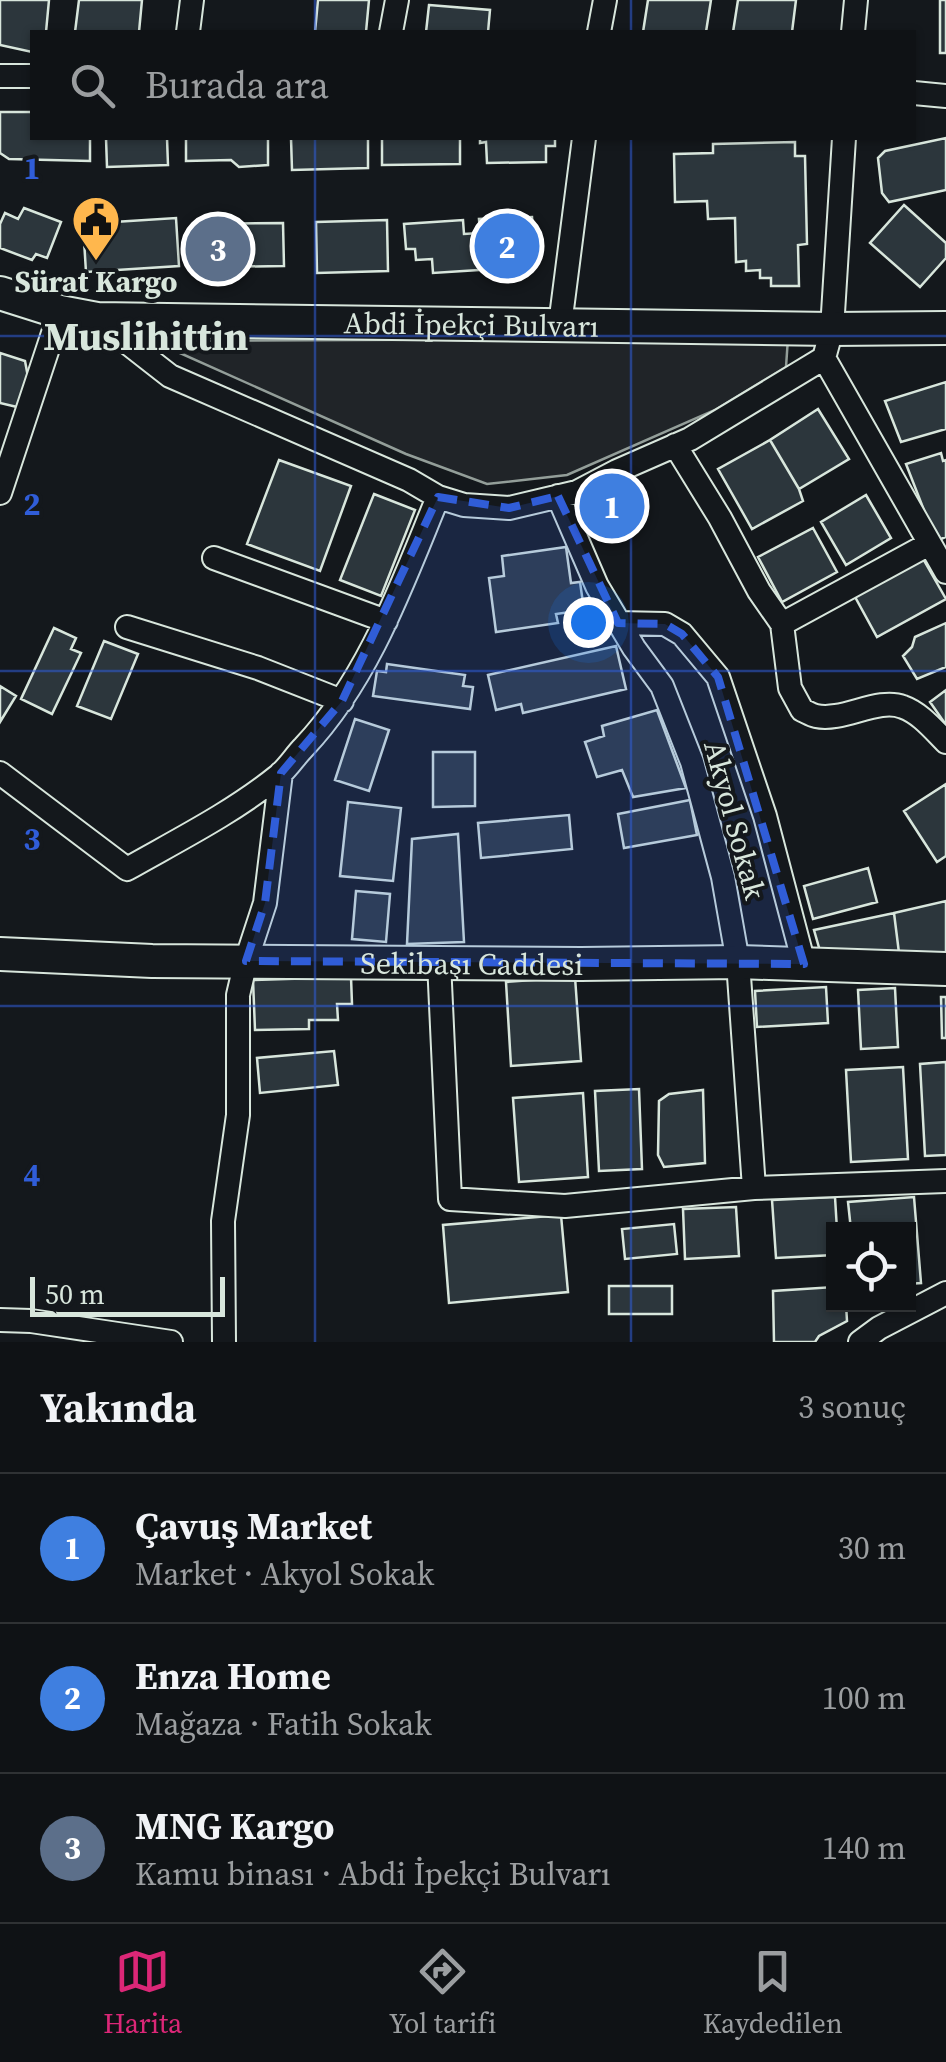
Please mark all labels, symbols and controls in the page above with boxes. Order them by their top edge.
search box [30,30,916,140]
icon: search [65,58,120,113]
text: Burada ara [145,59,329,111]
text: 1 [23,146,41,190]
public building icon: Sürat Kargo [70,194,122,262]
pin: 2 [474,208,540,284]
pin: 3 [186,212,250,286]
place label: Sürat Kargo [14,261,178,302]
street label: Abdi İpekçi Bulvarı [343,302,599,346]
district label: Muslihittin [43,309,249,363]
pin: 1 [580,468,644,544]
text: 2 [23,482,41,526]
your location [563,597,614,648]
street label: Akyol Sokak [694,736,776,905]
text: 3 [23,817,41,861]
street label: Sekibaşı Caddesi [360,942,583,985]
text: 4 [23,1153,41,1197]
map controls [826,1222,916,1312]
button: locate [826,1222,916,1312]
scale bar [30,1272,225,1316]
text: 50 m [45,1275,105,1313]
text: Yakında [40,1378,196,1436]
text: 3 sonuç [798,1385,906,1429]
text: Çavuş Market [135,1500,372,1552]
text: 1 [64,1526,81,1570]
text: 30 m [838,1526,906,1570]
text: Market · Akyol Sokak [135,1552,434,1596]
text: Enza Home [135,1650,331,1702]
text: 2 [64,1676,81,1720]
text: 100 m [822,1676,906,1720]
text: Mağaza · Fatih Sokak [135,1702,432,1746]
text: MNG Kargo [135,1800,334,1852]
text: 3 [64,1826,81,1870]
text: 140 m [822,1826,906,1870]
text: Kamu binası · Abdi İpekçi Bulvarı [135,1852,611,1896]
tab: Harita [103,1944,182,2042]
tab: Yol tarifi [389,1944,496,2042]
tab: Kaydedilen [703,1944,843,2042]

